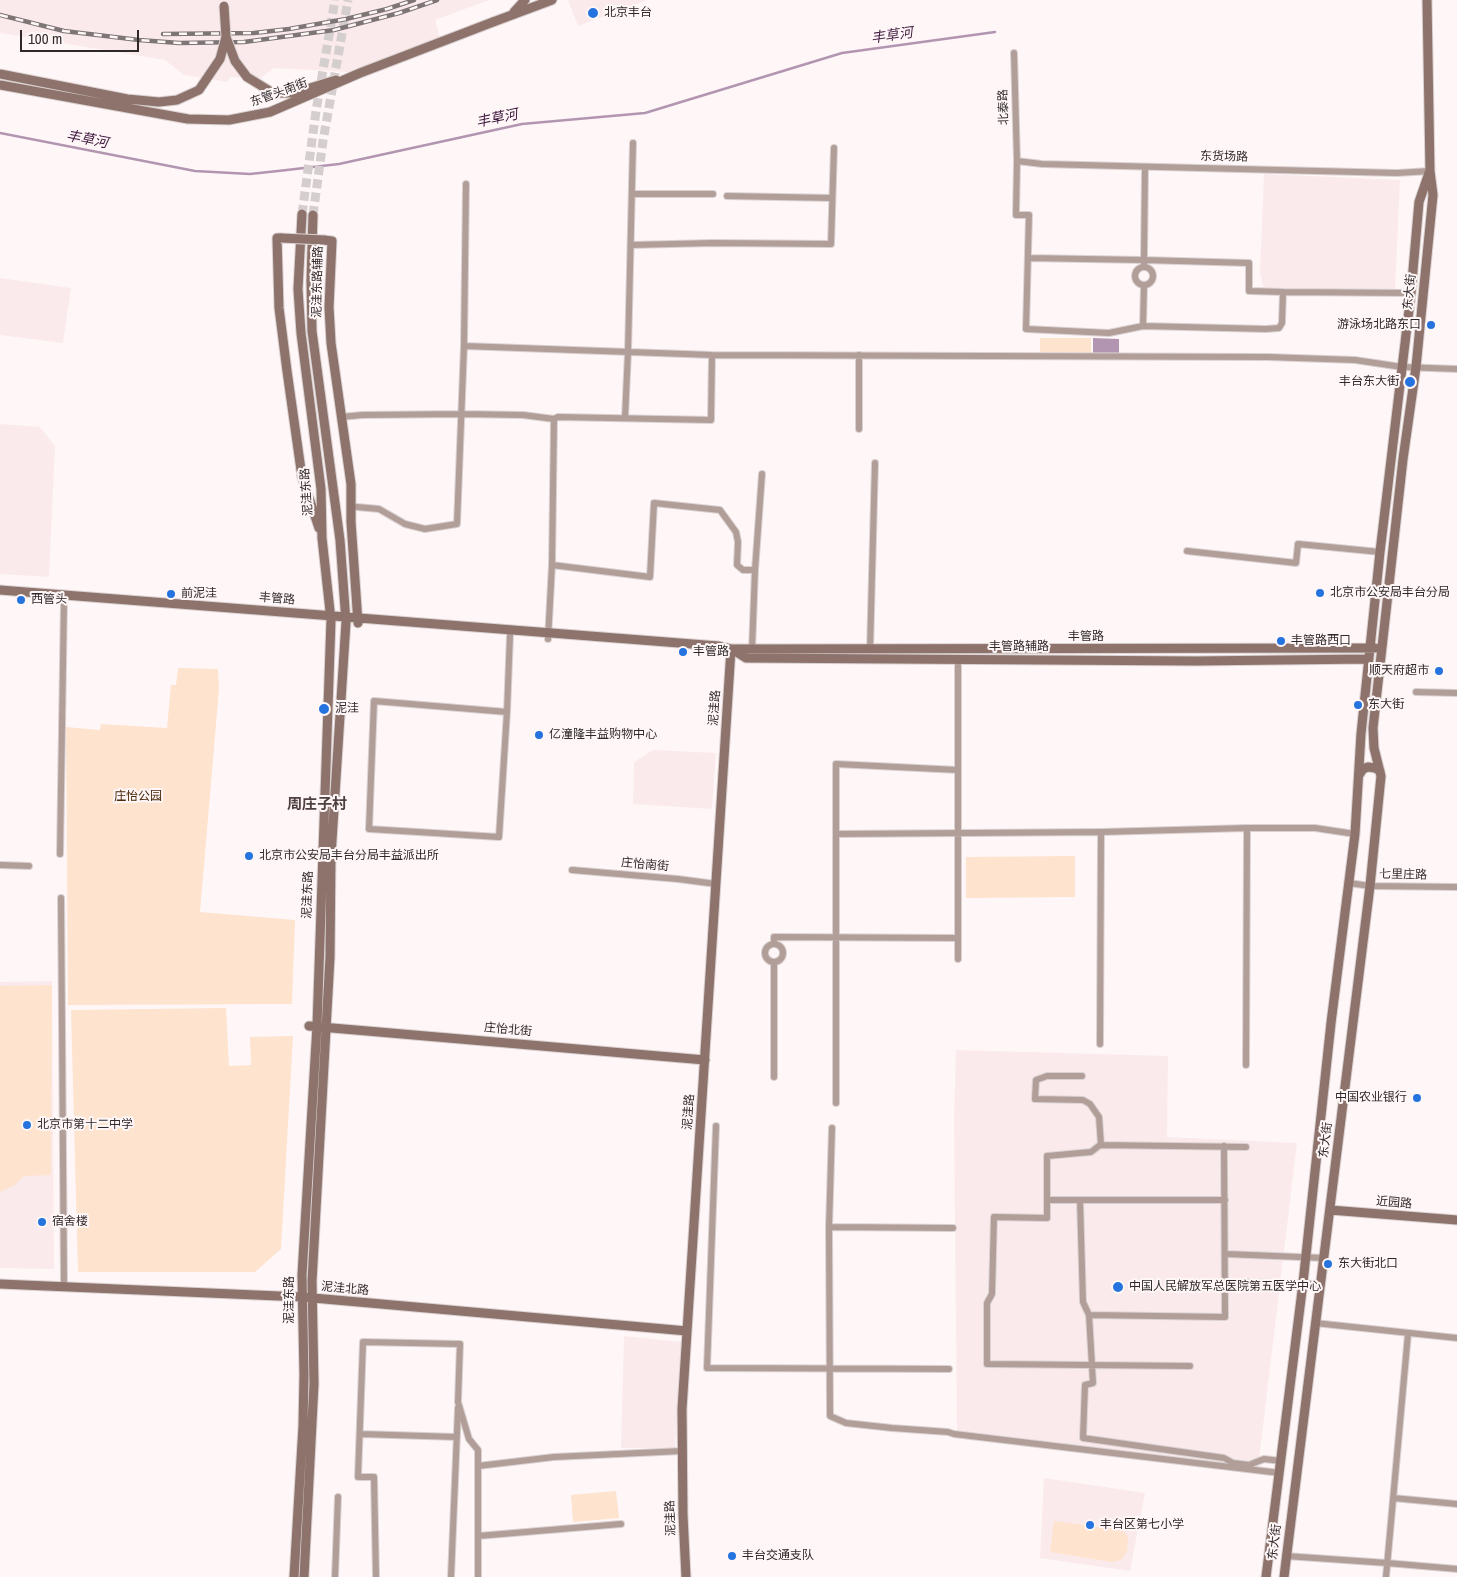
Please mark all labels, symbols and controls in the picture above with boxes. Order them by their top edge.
marker: 北京丰台 [586,6,600,20]
place label: 北京丰台 [604,6,652,20]
scale bar [22,20,141,52]
water label: 丰草河 [870,25,914,47]
text: 100 m [28,28,62,49]
street label: 东管头南街 [248,76,310,110]
street label: 北泰路 [996,89,1012,125]
water label: 丰草河 [475,106,519,132]
water label: 丰草河 [65,128,109,152]
street label: 东货场路 [1200,149,1248,165]
street label: 泥洼东路辅路 [310,246,326,318]
street label: 东大街 [1401,273,1419,311]
place label: 游泳场北路东口 [1337,318,1421,332]
marker: 游泳场北路东口 [1425,319,1437,331]
place label: 丰台东大街 [1339,375,1399,389]
marker: 丰台东大街 [1403,375,1417,389]
street label: 泥洼东路 [298,468,316,516]
place label: 北京市公安局丰台分局 [1330,586,1450,600]
place label: 前泥洼 [181,587,217,601]
marker: 北京市公安局丰台分局 [1314,587,1326,599]
marker: 前泥洼 [165,588,177,600]
street label: 丰管路 [258,590,296,608]
place label: 西管头 [31,593,67,607]
marker: 西管头 [15,594,27,606]
street label: 丰管路 [1068,630,1104,644]
place label: 丰管路西口 [1291,634,1351,648]
marker: 丰管路西口 [1275,635,1287,647]
street label: 丰管路辅路 [989,640,1049,654]
place label: 丰管路 [693,645,729,659]
marker: 丰管路 [677,646,689,658]
place label: 顺天府超市 [1369,664,1429,678]
marker: 顺天府超市 [1433,665,1445,677]
street label: 泥洼路 [707,690,723,726]
place label: 东大街 [1368,698,1404,712]
marker: 东大街 [1352,699,1364,711]
marker: 泥洼 [317,702,331,716]
place label: 泥洼 [335,702,359,716]
place label: 亿潼隆丰益购物中心 [549,728,657,742]
marker: 亿潼隆丰益购物中心 [533,729,545,741]
park label: 庄怡公园 [114,790,162,804]
district label: 周庄子村 [287,796,347,814]
place label: 北京市公安局丰台分局丰益派出所 [259,849,439,863]
marker: 北京市公安局丰台分局丰益派出所 [243,850,255,862]
street label: 庄怡南街 [620,856,670,874]
street label: 七里庄路 [1379,867,1427,883]
street label: 泥洼东路 [300,871,316,919]
street label: 庄怡北街 [483,1021,533,1039]
place label: 中国农业银行 [1335,1091,1407,1105]
marker: 中国农业银行 [1411,1092,1423,1104]
street label: 泥洼路 [681,1094,697,1130]
place label: 北京市第十二中学 [37,1118,133,1132]
marker: 北京市第十二中学 [21,1119,33,1131]
street label: 东大街 [1317,1121,1335,1159]
street label: 近园路 [1375,1194,1413,1212]
place label: 宿舍楼 [52,1215,88,1229]
marker: 宿舍楼 [36,1216,48,1228]
place label: 东大街北口 [1338,1257,1398,1271]
marker: 东大街北口 [1322,1258,1334,1270]
street label: 泥洼东路 [283,1276,297,1324]
street label: 泥洼北路 [320,1280,370,1298]
marker: 中国人民解放军总医院第五医学中心 [1111,1280,1125,1294]
place label: 中国人民解放军总医院第五医学中心 [1129,1280,1321,1294]
street label: 泥洼路 [663,1500,679,1536]
place label: 丰台区第七小学 [1100,1518,1184,1532]
marker: 丰台区第七小学 [1084,1519,1096,1531]
street label: 东大街 [1266,1523,1284,1561]
place label: 丰台交通支队 [742,1549,814,1563]
marker: 丰台交通支队 [726,1550,738,1562]

